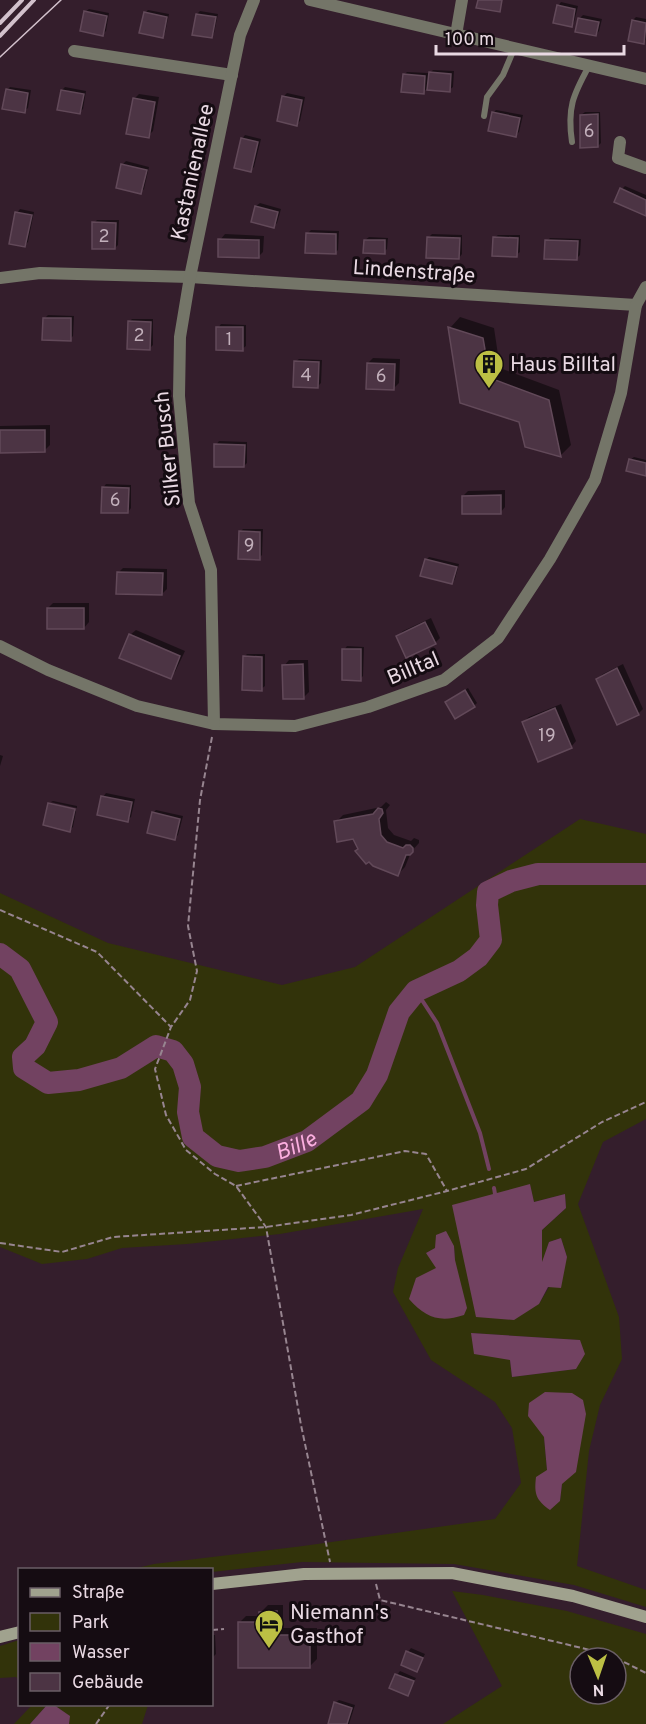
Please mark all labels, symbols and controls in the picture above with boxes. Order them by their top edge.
scale bar [436,18,624,56]
text: 100 m [445,29,494,52]
street label: Kastanienallee [166,102,221,243]
house number: 6 [584,121,594,144]
house number: 2 [98,226,110,249]
street label: Lindenstraße [352,255,476,290]
house number: 2 [133,325,145,348]
house number: 1 [226,329,232,352]
building icon: Haus Billtal [473,348,505,390]
place label: Haus Billtal [510,352,616,379]
house number: 4 [300,365,312,388]
house number: 6 [376,366,386,389]
street label: Silker Busch [149,390,188,508]
house number: 6 [110,490,120,513]
house number: 9 [244,535,254,558]
street label: Billtal [383,646,444,692]
house number: 19 [538,725,556,748]
water label: Bille [272,1127,324,1168]
legend [18,1568,213,1706]
text: Straße [72,1582,124,1605]
place label: Niemann's Gasthof [290,1600,389,1651]
hotel icon: Niemann's Gasthof [253,1608,285,1650]
text: Park [72,1612,109,1635]
text: Wasser [72,1642,130,1665]
north arrow [568,1646,628,1706]
text: Gebäude [72,1672,144,1695]
text: N [592,1679,605,1699]

